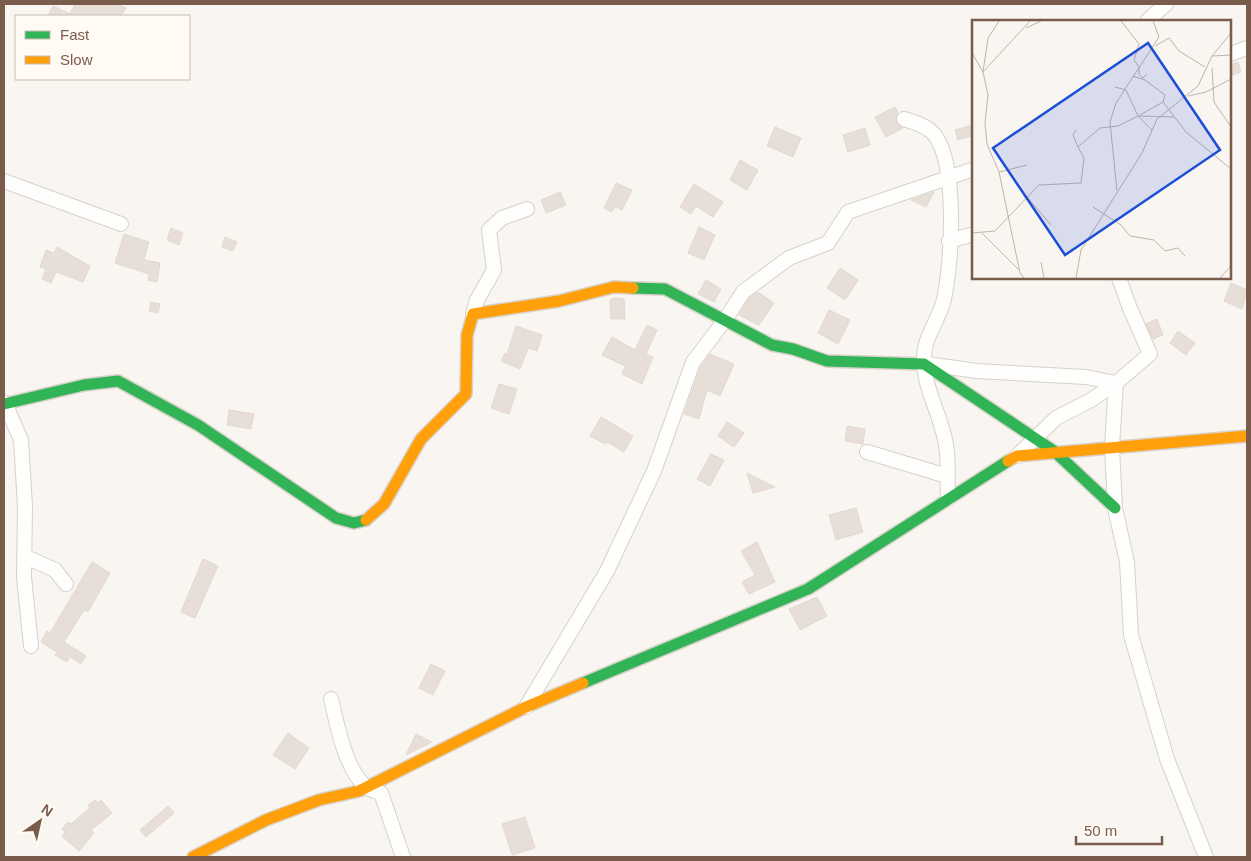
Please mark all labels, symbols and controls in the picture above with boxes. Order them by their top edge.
legend [15,15,190,80]
inset map [972,20,1231,279]
text: Fast [60,26,90,43]
text: Slow [60,51,93,68]
north arrow [15,796,65,846]
text: N [39,801,56,820]
scale bar [1076,814,1162,846]
text: 50 m [1084,822,1117,839]

